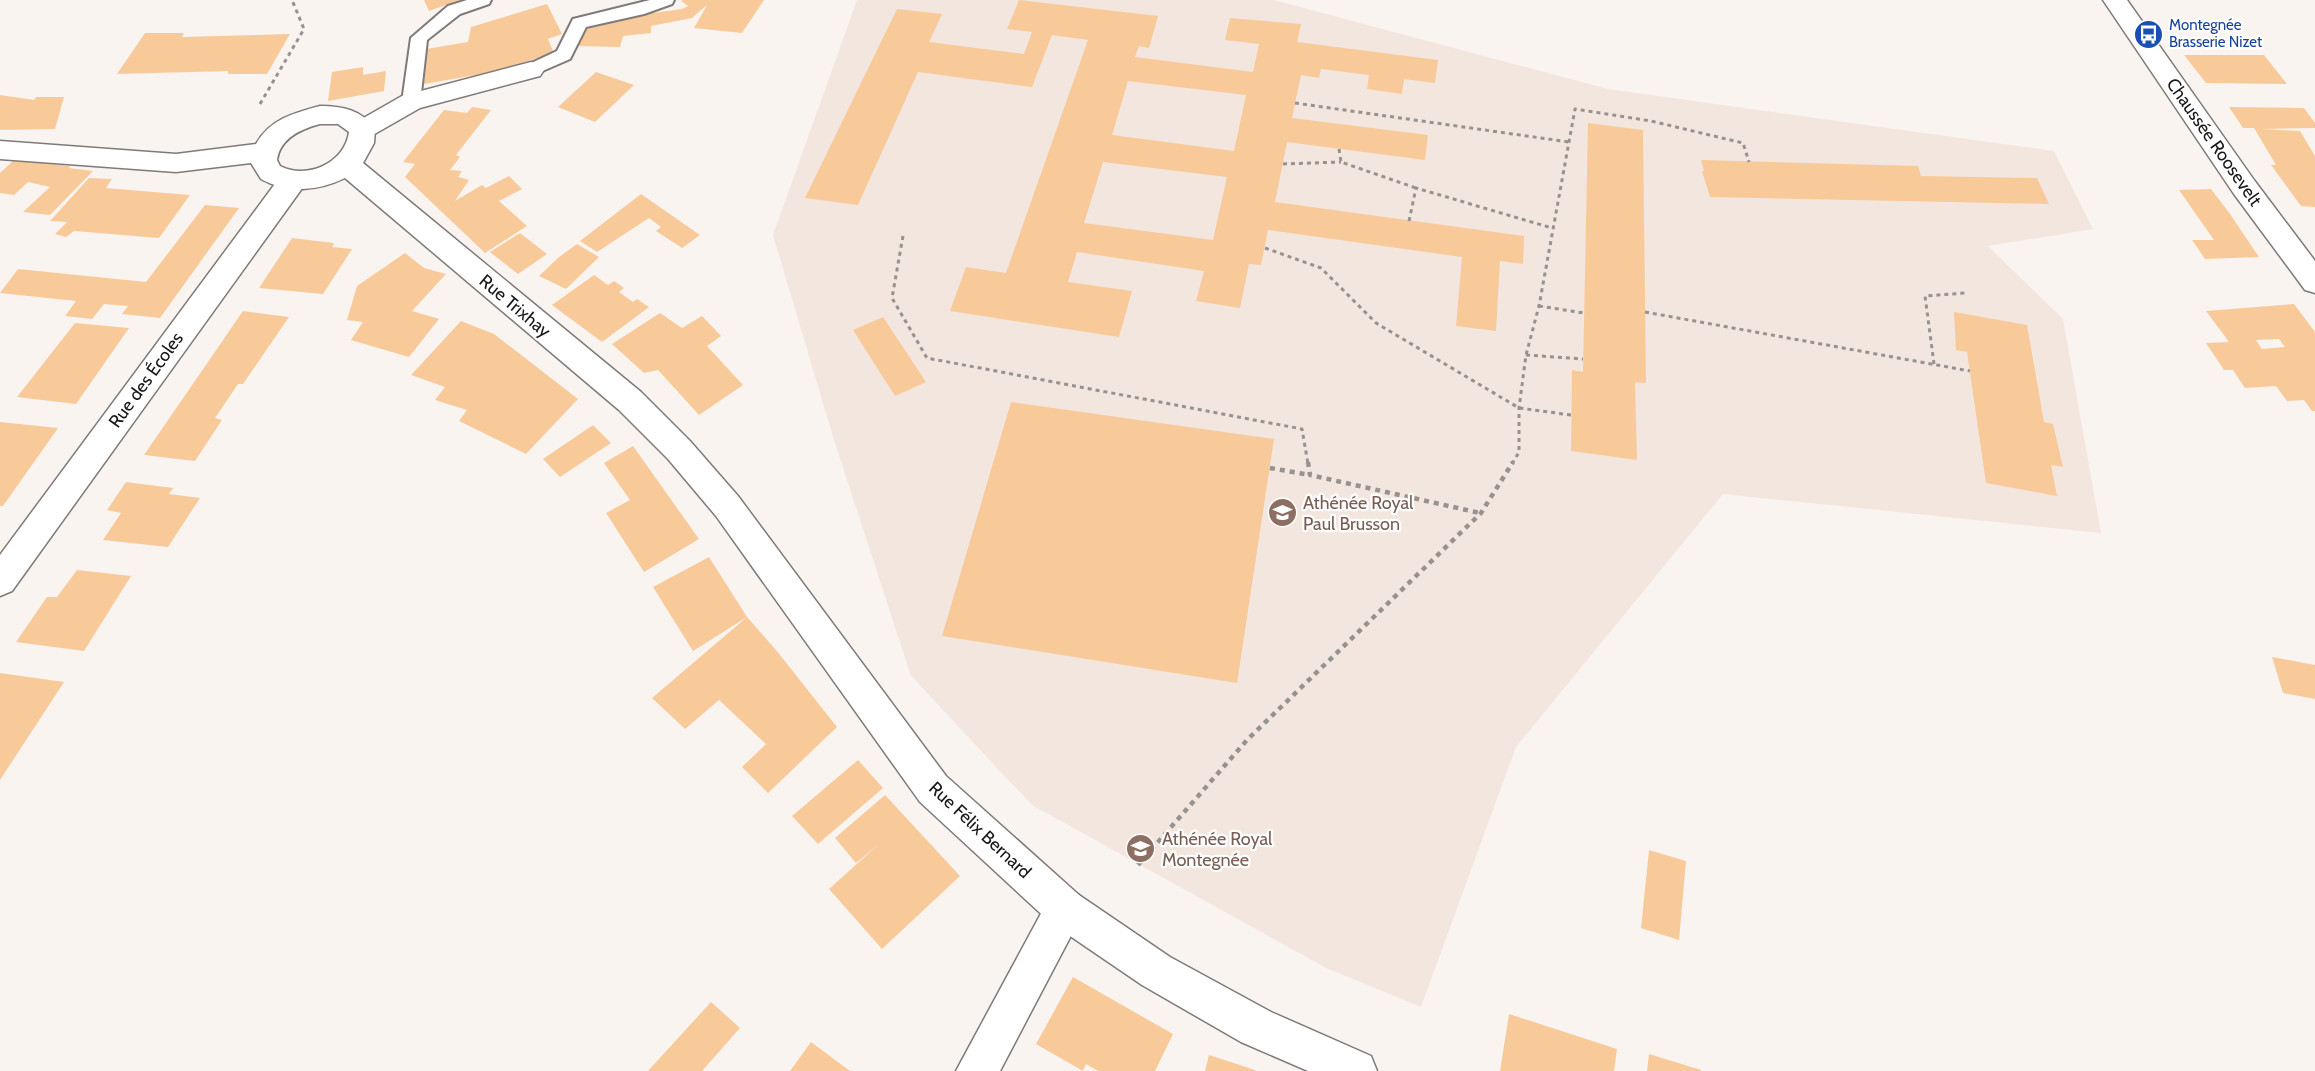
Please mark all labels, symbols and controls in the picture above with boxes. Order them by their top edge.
place label: Montegnée Brasserie Nizet [2169,16,2262,51]
bus stop icon: Montegnée Brasserie Nizet [2132,18,2164,50]
street label: Chaussée Roosevelt [2162,74,2266,210]
street label: Rue Trixhay [475,270,555,342]
street label: Rue des Écoles [104,328,188,432]
place label: Athénée Royal Paul Brusson [1303,492,1414,535]
school or university icon: Athénée Royal Paul Brusson [1266,497,1298,529]
street label: Rue Félix Bernard [924,777,1036,883]
place label: Athénée Royal Montegnée [1162,828,1273,871]
school or university icon: Athénée Royal Montegnée [1125,833,1157,865]

